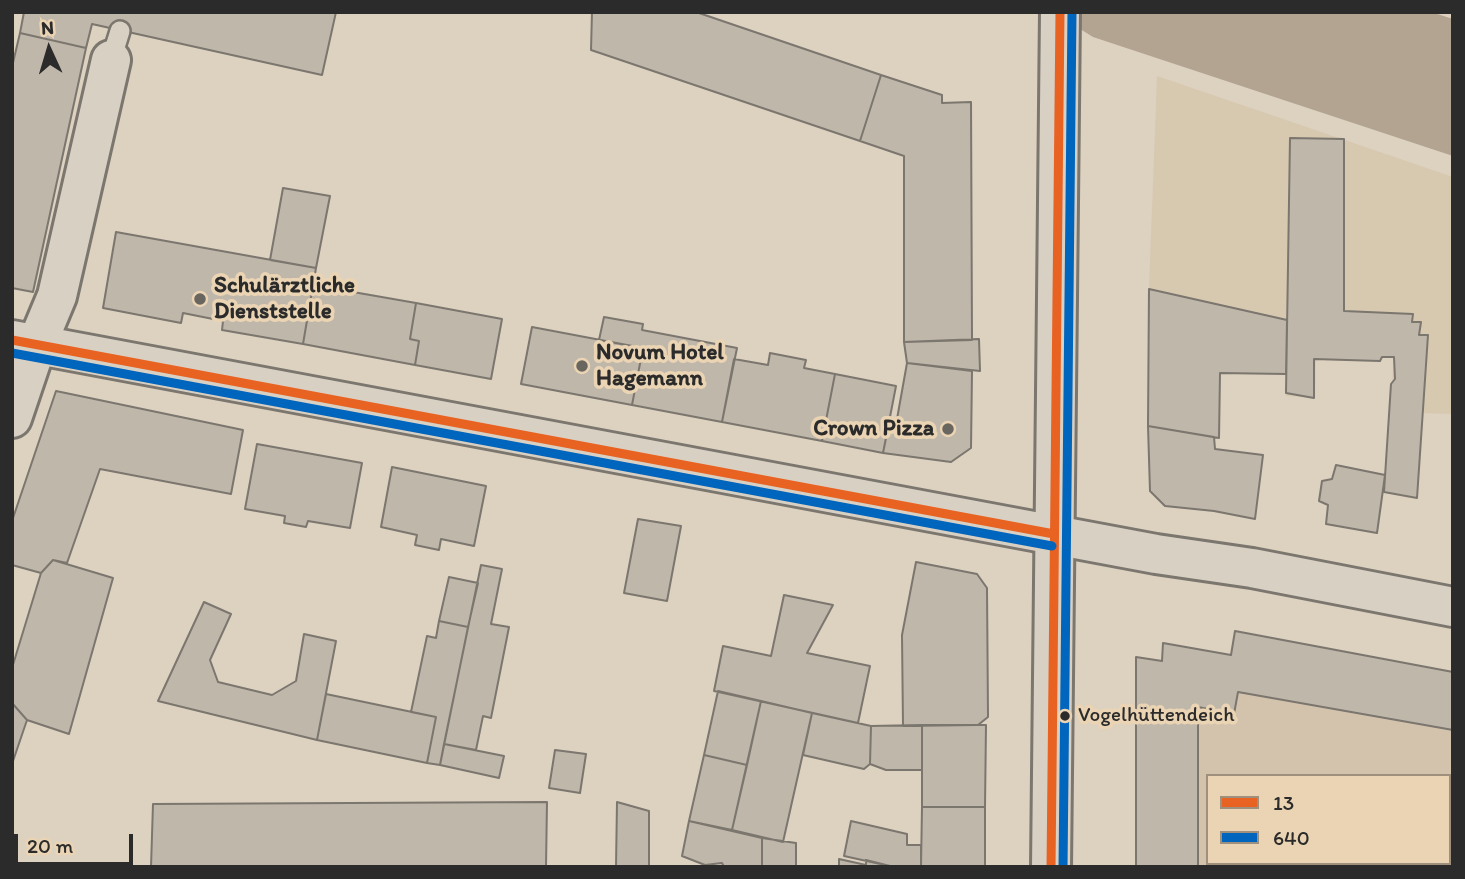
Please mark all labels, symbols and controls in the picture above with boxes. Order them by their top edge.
north arrow [14,14,84,84]
text: N [40,16,55,39]
place label: Schulärztliche Dienststelle [214,272,355,326]
marker: Schulärztliche Dienststelle [192,291,208,307]
place label: Novum Hotel Hagemann [596,339,724,393]
marker: Novum Hotel Hagemann [574,358,590,374]
place label: Crown Pizza [813,415,934,443]
marker: Crown Pizza [940,421,956,437]
place label: Vogelhüttendeich [1078,703,1234,729]
marker: Vogelhüttendeich [1058,709,1072,723]
legend [1206,774,1451,865]
text: 13 [1273,790,1294,815]
scale bar [18,820,136,864]
text: 640 [1273,825,1310,850]
text: 20 m [27,833,73,858]

